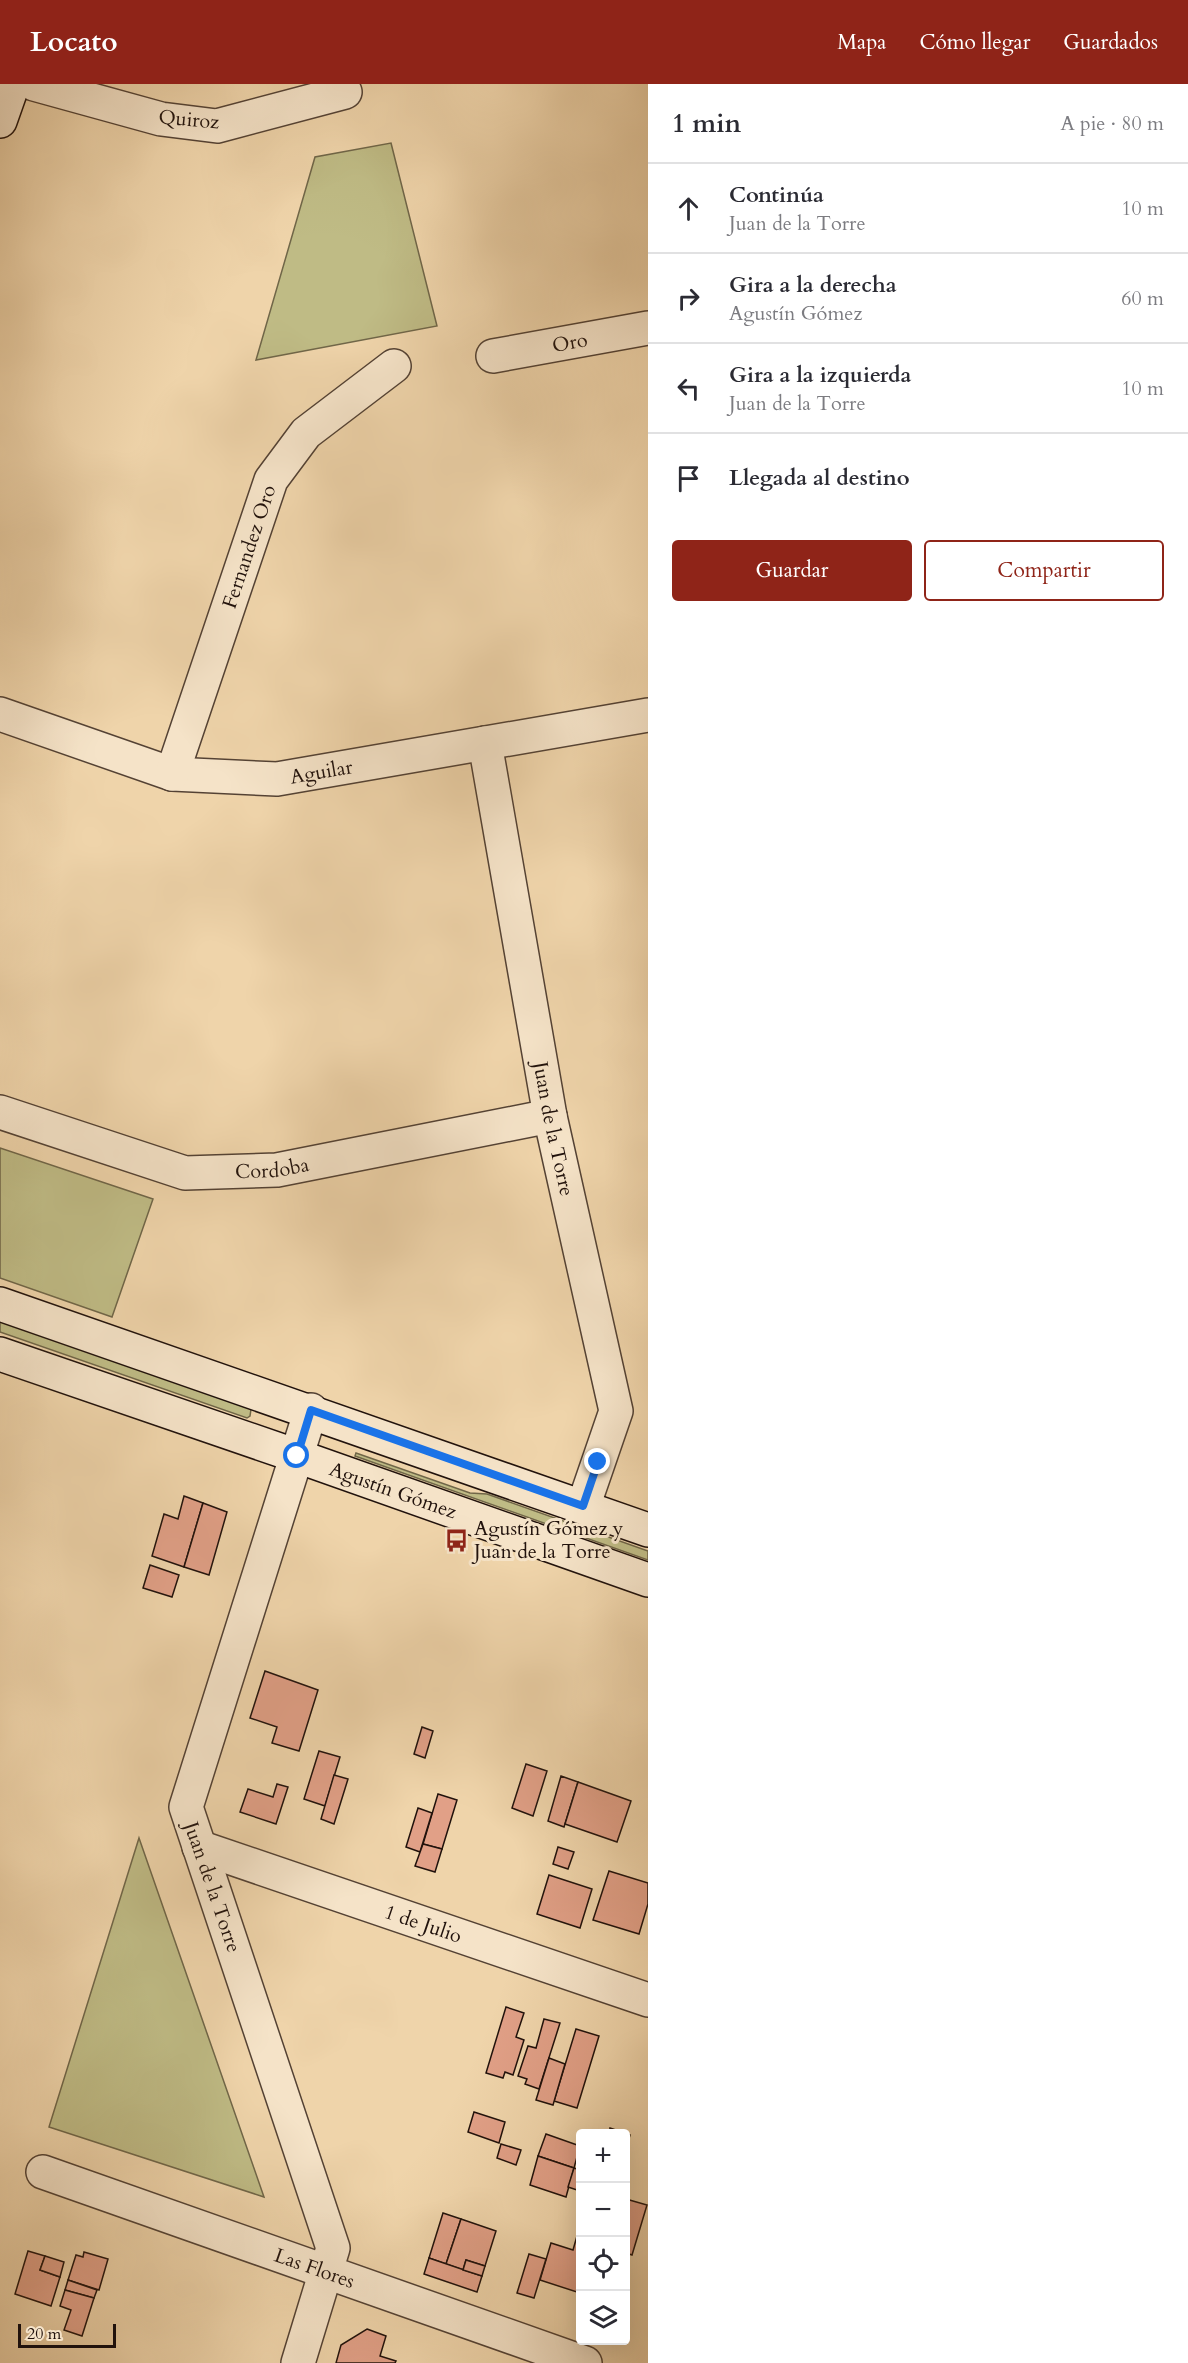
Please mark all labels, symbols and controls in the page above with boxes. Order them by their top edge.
text: Locato [30,23,118,61]
text: Mapa [837,28,886,57]
text: Cómo llegar [919,28,1030,57]
text: Guardados [1063,28,1158,57]
street label: Quiroz [157,103,221,136]
text: 1 min [672,106,741,141]
text: A pie · 80 m [1060,110,1164,137]
text: Continúa [729,180,824,210]
icon: ahead [672,192,705,225]
text: 10 m [1121,195,1164,222]
text: Juan de la Torre [729,210,865,237]
text: Gira a la derecha [729,270,897,300]
icon: right [672,282,705,315]
text: 60 m [1121,285,1164,312]
text: Agustín Gómez [729,300,862,327]
street label: Oro [550,326,590,359]
text: Gira a la izquierda [729,360,912,390]
icon: left [672,372,705,405]
text: 10 m [1121,375,1164,402]
text: Juan de la Torre [729,390,865,417]
icon: arrive [672,462,705,495]
text: Llegada al destino [729,463,910,493]
street label: Fernandez Oro [216,481,282,612]
button: Guardar [672,540,912,601]
button: Compartir [924,540,1164,601]
street label: Aguilar [288,753,355,791]
street label: Juan de la Torre [526,1057,581,1199]
street label: Cordoba [235,1151,312,1185]
route start [283,1442,309,1468]
route end [584,1448,610,1474]
street label: Agustín Gómez [326,1455,460,1525]
place label: Agustín Gómez y Juan de la Torre [471,1515,624,1565]
bus stop icon: Agustín Gómez y Juan de la Torre [443,1527,469,1553]
street label: Juan de la Torre [177,1815,248,1956]
street label: 1 de Julio [381,1898,466,1950]
map controls [576,2129,630,2345]
button: + [576,2129,630,2183]
button: − [576,2183,630,2237]
button: locate [576,2237,630,2291]
street label: Las Flores [271,2242,358,2295]
button: layers [576,2291,630,2345]
scale bar [18,2321,116,2348]
text: 20 m [27,2323,61,2345]

